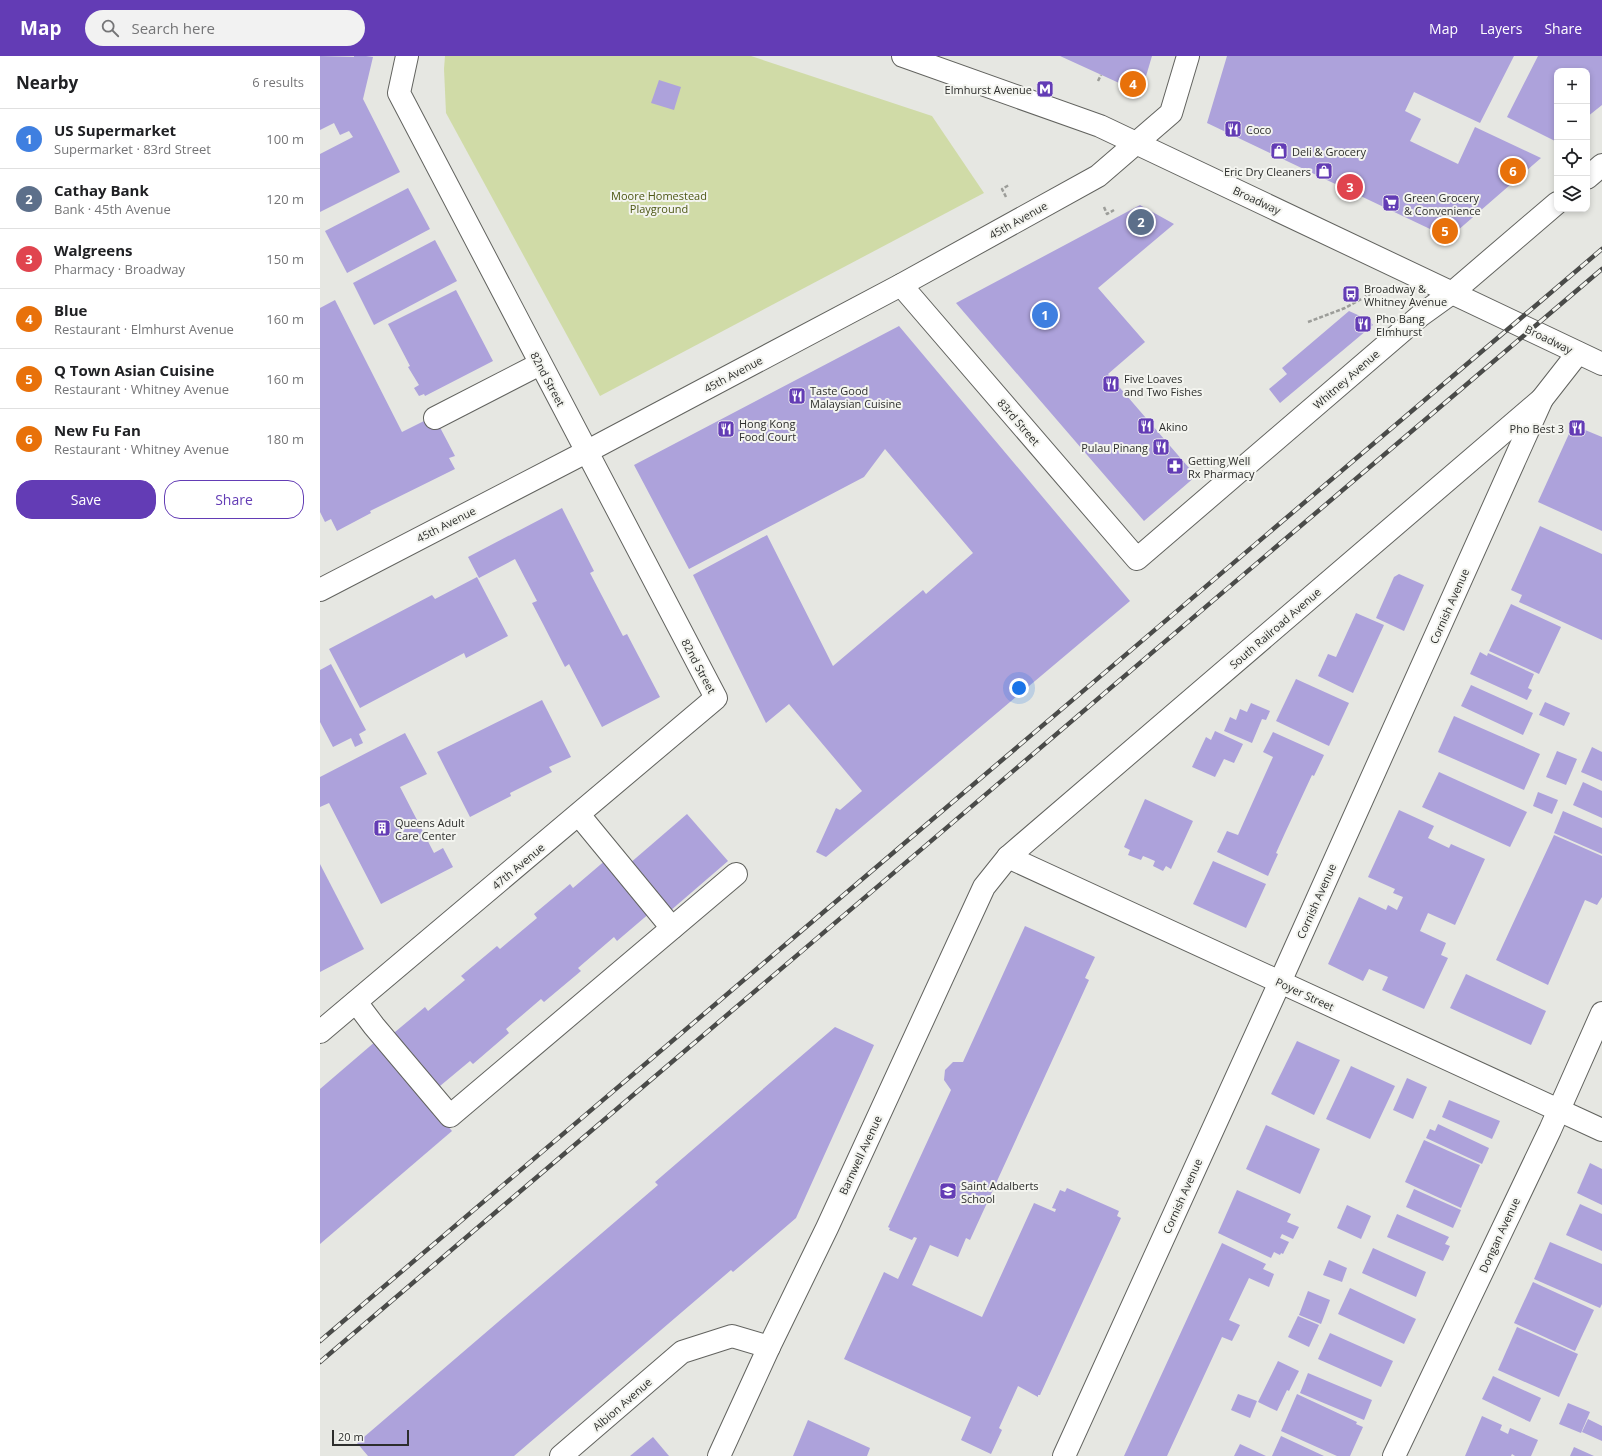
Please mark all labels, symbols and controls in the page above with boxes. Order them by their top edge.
search box [85,10,365,46]
text: Map [20,15,61,41]
icon: search [99,17,121,39]
text: Search here [131,18,215,38]
text: Map [1429,19,1458,38]
text: Layers [1480,19,1522,38]
text: Share [1544,19,1582,38]
map controls [1554,68,1590,212]
button: + [1554,68,1590,104]
pin: 4 [1120,69,1146,99]
text: Nearby [16,71,78,94]
text: 6 results [252,73,304,91]
metro station icon: Elmhurst Avenue [1035,79,1055,99]
place label: Elmhurst Avenue [945,82,1032,97]
button: − [1554,104,1590,140]
restaurant icon: Coco [1223,119,1243,139]
text: US Supermarket [54,120,176,140]
place label: Coco [1246,122,1272,137]
text: 1 [25,130,33,148]
text: 100 m [266,130,304,148]
text: Supermarket · 83rd Street [54,140,211,158]
button: locate [1554,140,1590,176]
shop icon: Deli & Grocery [1269,141,1289,161]
place label: Deli & Grocery [1292,144,1366,159]
pin: 6 [1500,156,1526,186]
shop icon: Eric Dry Cleaners [1314,161,1334,181]
place label: Eric Dry Cleaners [1224,164,1311,179]
pin: 3 [1337,172,1363,202]
button: layers [1554,176,1590,212]
text: Cathay Bank [54,180,149,200]
street label: Broadway [1231,182,1284,218]
park label: Moore Homestead Playground [611,188,707,216]
text: 2 [25,190,33,208]
text: 120 m [266,190,304,208]
place label: Green Grocery & Convenience [1404,190,1481,218]
supermarket icon: Green Grocery & Convenience [1381,193,1401,213]
street label: 45th Avenue [986,198,1050,242]
text: Bank · 45th Avenue [54,200,171,218]
pin: 2 [1128,207,1154,237]
pin: 5 [1432,216,1458,246]
text: Walgreens [54,240,132,260]
text: 3 [25,250,33,268]
text: 150 m [266,250,304,268]
text: Pharmacy · Broadway [54,260,185,278]
place label: Broadway & Whitney Avenue [1364,281,1447,309]
bus stop icon: Broadway & Whitney Avenue [1341,284,1361,304]
text: Blue [54,300,87,320]
pin: 1 [1032,300,1058,330]
text: 4 [25,310,33,328]
text: 160 m [266,310,304,328]
place label: Pho Bang Elmhurst [1376,311,1425,339]
restaurant icon: Pho Bang Elmhurst [1353,314,1373,334]
text: Restaurant · Elmhurst Avenue [54,320,234,338]
street label: Broadway [1523,321,1576,357]
street label: Whitney Avenue [1310,346,1382,412]
street label: 82nd Street [527,349,569,409]
street label: 45th Avenue [701,352,765,396]
text: Q Town Asian Cuisine [54,360,214,380]
text: 5 [25,370,33,388]
text: 160 m [266,370,304,388]
place label: Five Loaves and Two Fishes [1124,371,1202,399]
restaurant icon: Five Loaves and Two Fishes [1101,374,1121,394]
text: Restaurant · Whitney Avenue [54,380,229,398]
place label: Taste Good Malaysian Cuisine [810,383,902,411]
restaurant icon: Taste Good Malaysian Cuisine [787,386,807,406]
street label: 83rd Street [995,395,1044,449]
place label: Hong Kong Food Court [739,416,796,444]
restaurant icon: Akino [1136,416,1156,436]
restaurant icon: Pho Best 3 [1567,418,1587,438]
restaurant icon: Hong Kong Food Court [716,419,736,439]
place label: Akino [1159,419,1188,434]
text: New Fu Fan [54,420,141,440]
place label: Pho Best 3 [1510,421,1564,436]
text: 6 [25,430,33,448]
text: 180 m [266,430,304,448]
restaurant icon: Pulau Pinang [1151,437,1171,457]
text: Restaurant · Whitney Avenue [54,440,229,458]
place label: Pulau Pinang [1081,440,1148,455]
place label: Getting Well Rx Pharmacy [1188,453,1255,481]
pharmacy icon: Getting Well Rx Pharmacy [1165,456,1185,476]
button: Save [16,480,156,519]
button: Share [164,480,304,519]
street label: 45th Avenue [414,503,478,545]
street label: Cornish Avenue [1426,566,1472,646]
street label: South Railroad Avenue [1226,584,1324,672]
street label: 82nd Street [678,636,720,696]
your location [1009,678,1029,698]
place label: Queens Adult Care Center [395,815,465,843]
building icon: Queens Adult Care Center [372,818,392,838]
street label: 47th Avenue [489,840,547,892]
street label: Cornish Avenue [1293,861,1339,941]
street label: Poyer Street [1273,974,1337,1014]
street label: Barnwell Avenue [835,1113,885,1197]
street label: Cornish Avenue [1159,1156,1205,1236]
place label: Saint Adalberts School [961,1178,1039,1206]
school or university icon: Saint Adalberts School [938,1181,958,1201]
street label: Dongan Avenue [1475,1195,1523,1275]
street label: Albion Avenue [589,1374,655,1434]
scale bar [332,1428,409,1447]
text: 20 m [338,1429,364,1444]

